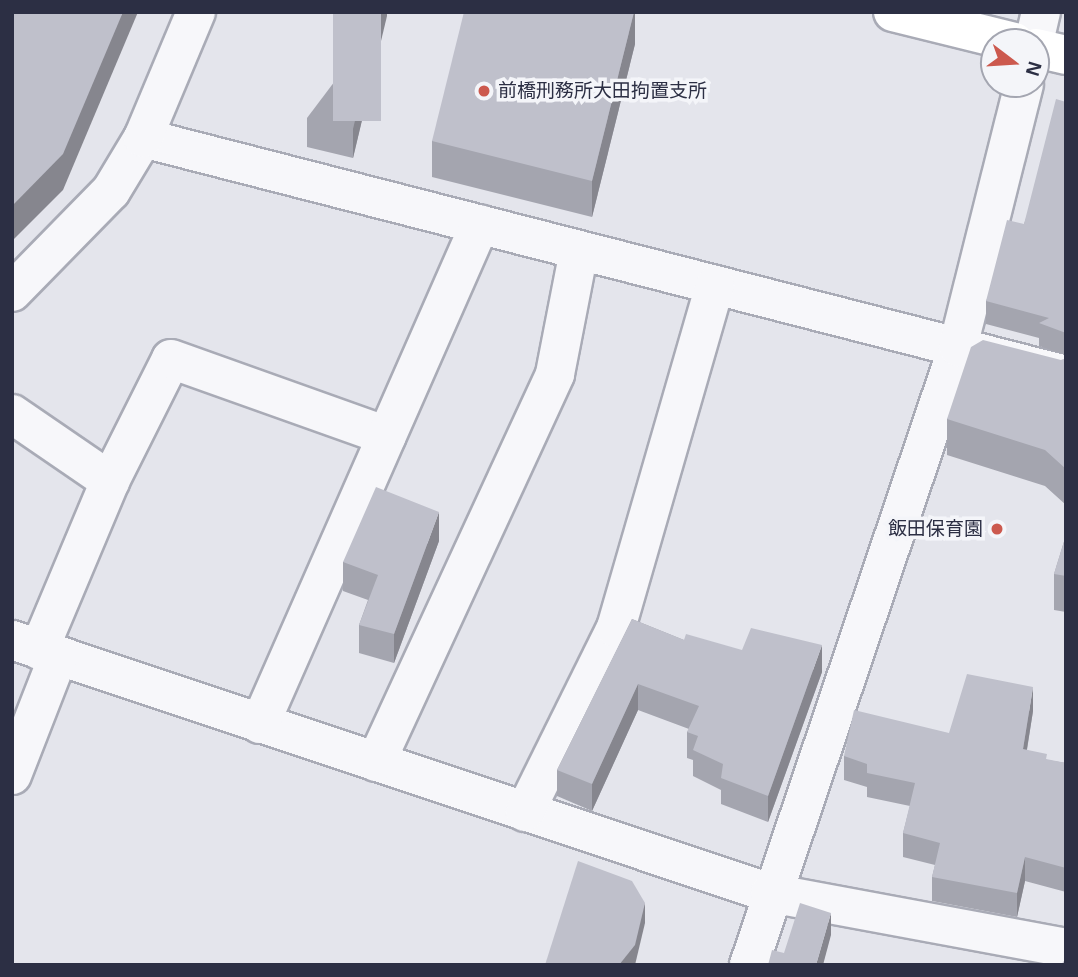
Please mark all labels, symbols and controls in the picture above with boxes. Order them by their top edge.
north arrow [980,28,1050,98]
text: N [1022,59,1046,78]
place label: 前橋刑務所大田拘置支所 [498,80,707,102]
marker: 前橋刑務所大田拘置支所 [476,83,492,99]
place label: 飯田保育園 [888,518,983,540]
marker: 飯田保育園 [989,521,1005,537]

